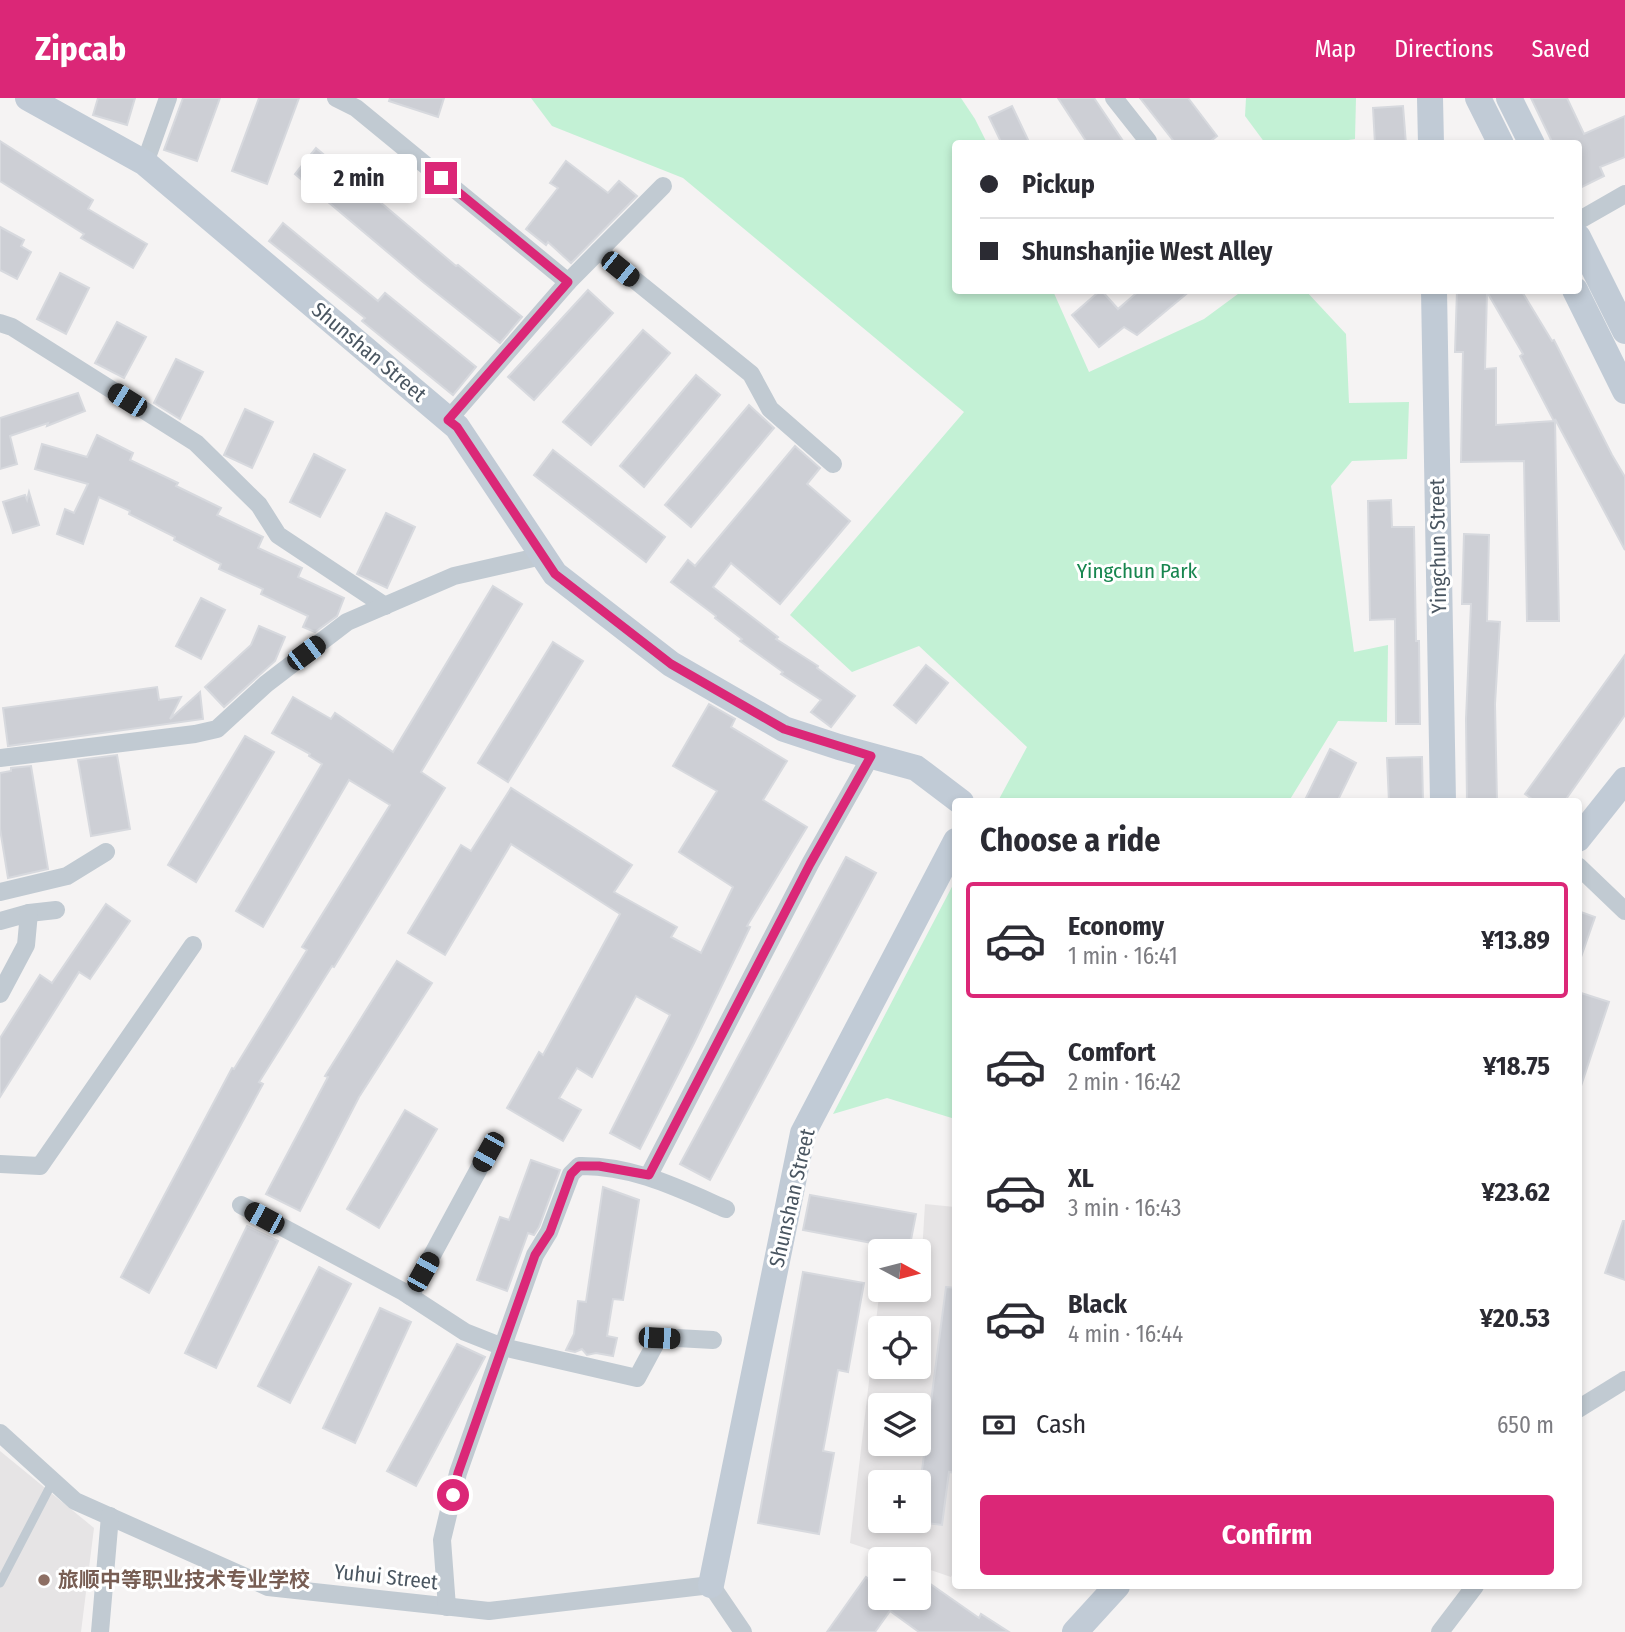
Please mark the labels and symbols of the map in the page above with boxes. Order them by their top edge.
callout: 2 min [301,154,416,202]
route end [425,162,457,194]
car [598,248,643,290]
street label: Shunshan Street [306,297,432,408]
car [104,380,151,420]
street label: Yingchun Street [1424,478,1452,614]
park label: Yingchun Park [1077,558,1198,584]
car [283,632,330,674]
street label: Shunshan Street [763,1126,821,1270]
car [469,1129,508,1175]
car [241,1199,288,1237]
north arrow [868,1239,931,1302]
car [404,1249,443,1295]
car [638,1326,681,1350]
route start [437,1479,469,1511]
street label: Yuhui Street [333,1559,439,1595]
place label: 旅顺中等职业技术专业学校 [58,1567,310,1593]
marker: 旅顺中等职业技术专业学校 [36,1572,52,1588]

